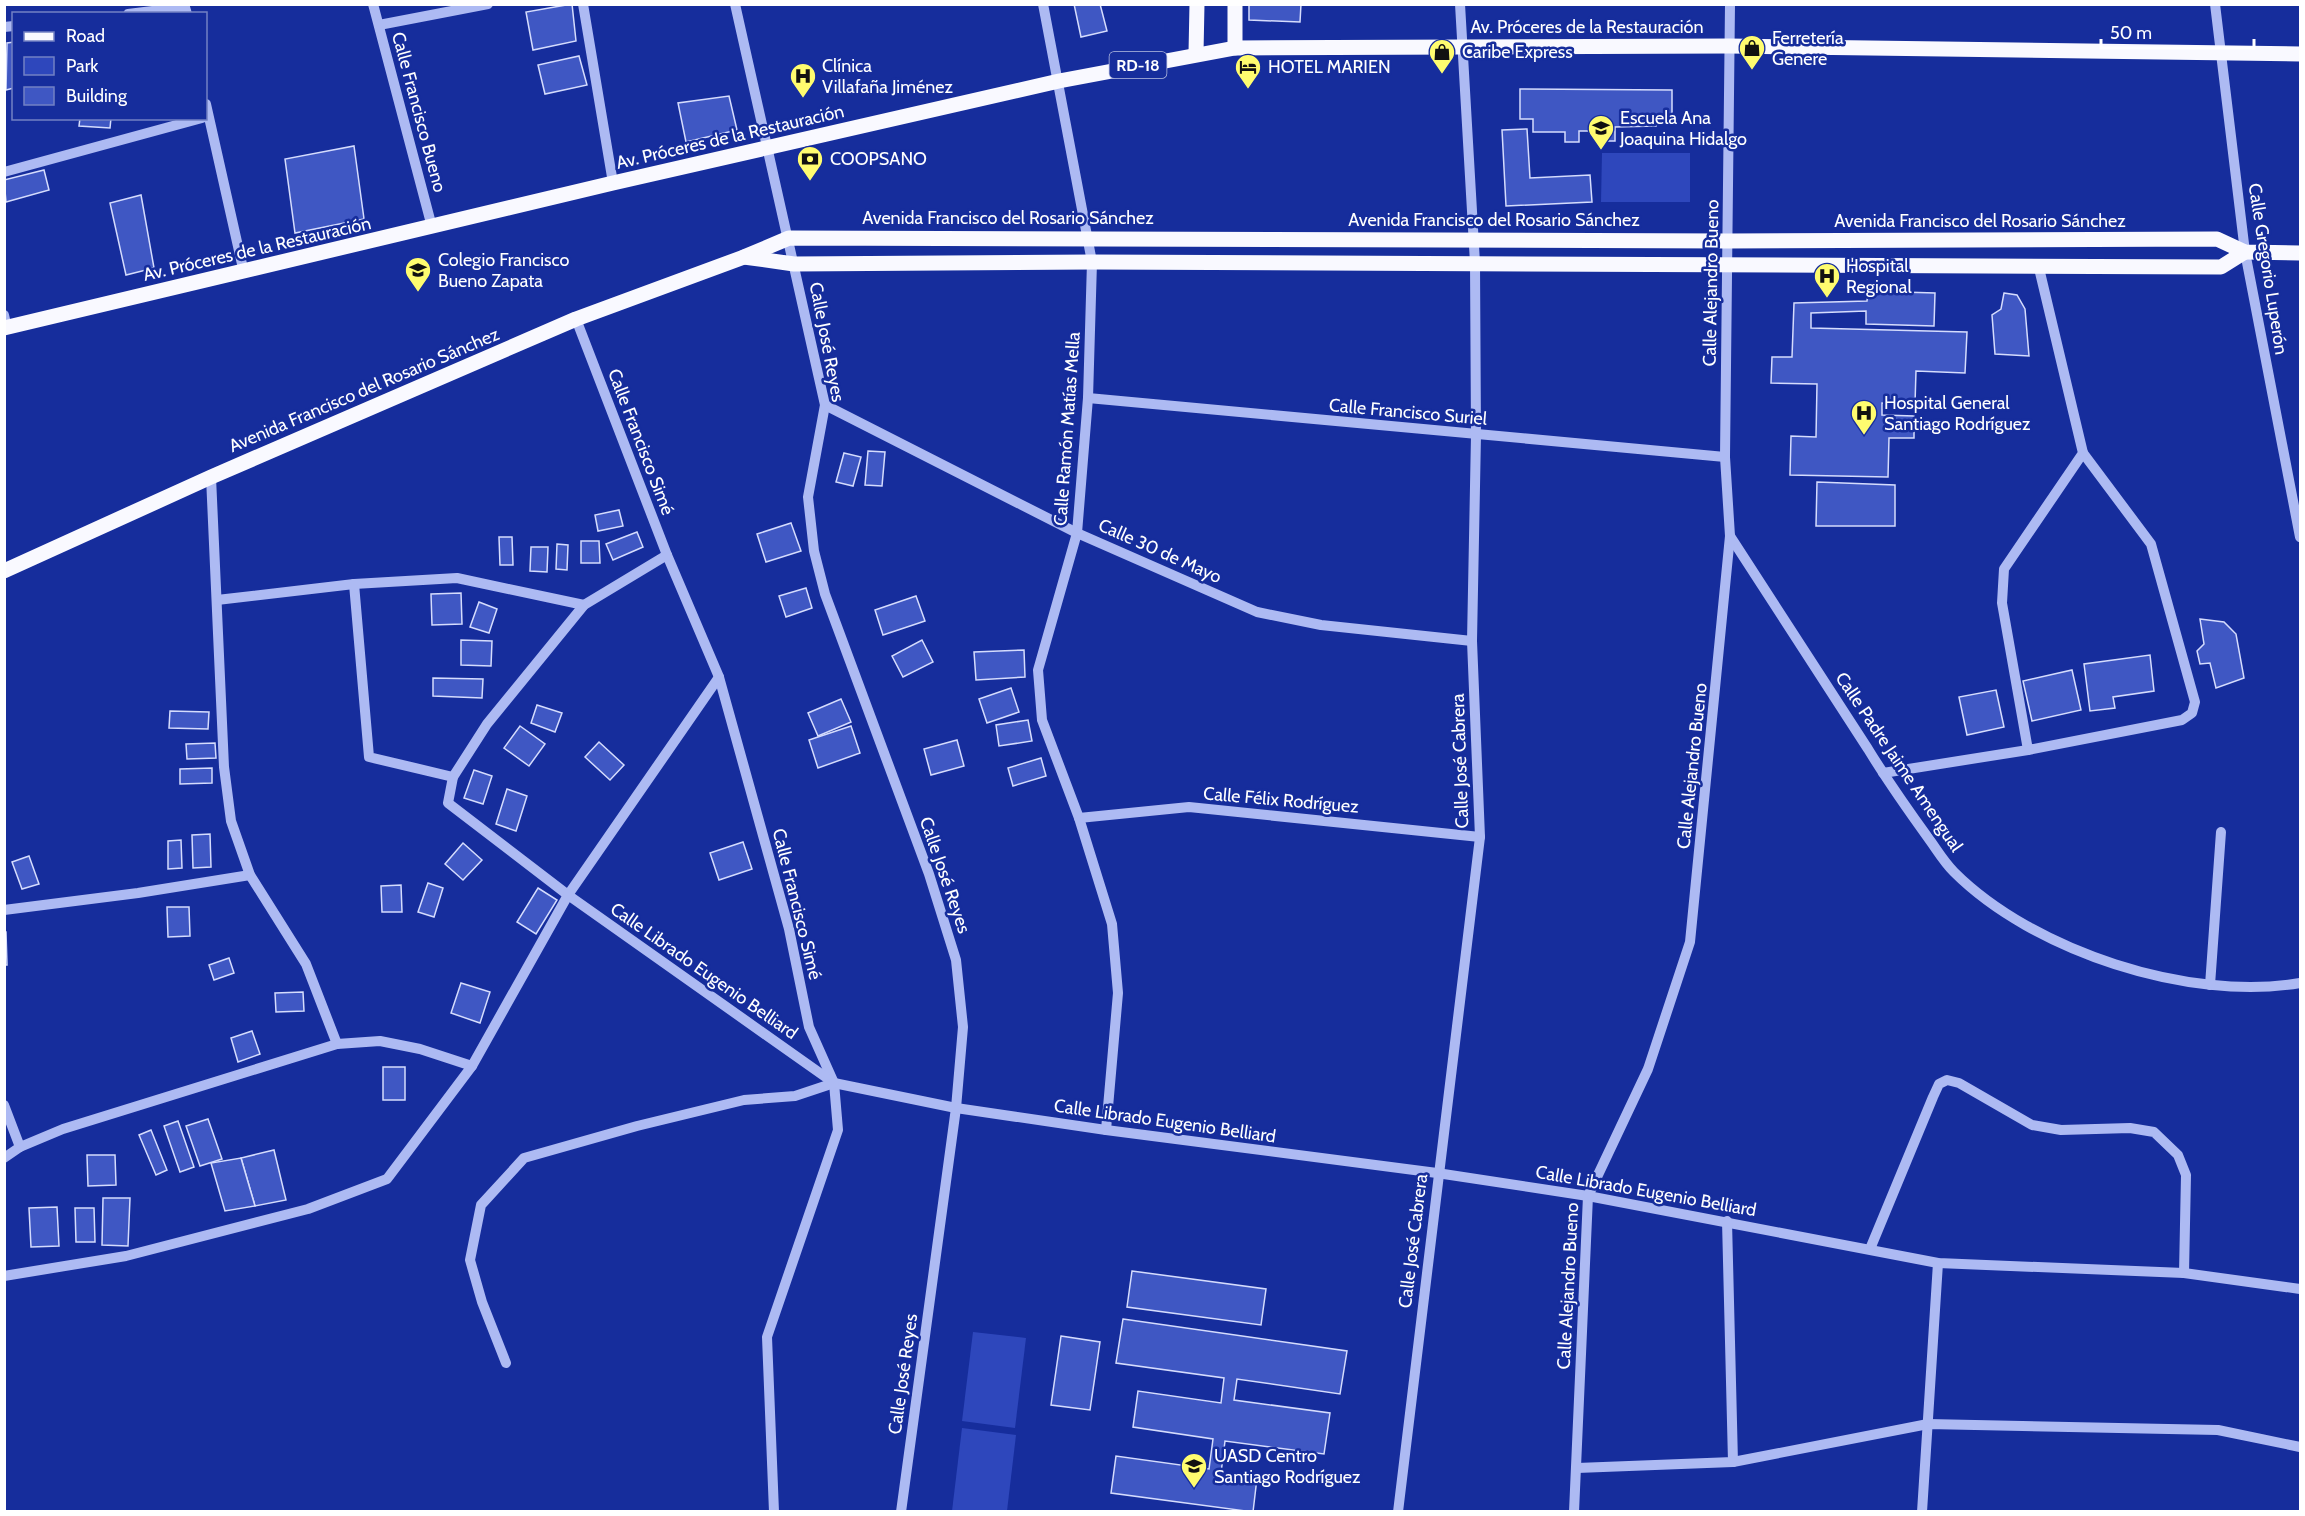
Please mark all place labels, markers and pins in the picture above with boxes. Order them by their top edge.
place label: Ferretería Genere [1772,27,1844,70]
shop icon: Ferretería Genere [1737,33,1767,71]
shop icon: Caribe Express [1427,37,1457,75]
place label: Caribe Express [1462,41,1573,63]
hotel icon: HOTEL MARIEN [1233,52,1263,90]
place label: Clínica Villafaña Jiménez [822,55,953,98]
place label: HOTEL MARIEN [1268,56,1391,78]
hospital icon: Clínica Villafaña Jiménez [788,61,818,99]
place label: Escuela Ana Joaquina Hidalgo [1619,107,1747,150]
school or university icon: Escuela Ana Joaquina Hidalgo [1586,113,1616,151]
bank icon: COOPSANO [795,144,825,182]
place label: COOPSANO [830,148,927,170]
place label: Colegio Francisco Bueno Zapata [438,249,570,292]
school or university icon: Colegio Francisco Bueno Zapata [403,255,433,293]
place label: Hospital Regional [1846,255,1912,298]
hospital icon: Hospital Regional [1812,261,1842,299]
place label: Hospital General Santiago Rodríguez [1884,392,2031,435]
hospital icon: Hospital General Santiago Rodríguez [1849,398,1879,436]
place label: UASD Centro Santiago Rodríguez [1214,1445,1361,1488]
school or university icon: UASD Centro Santiago Rodríguez [1179,1451,1209,1489]

